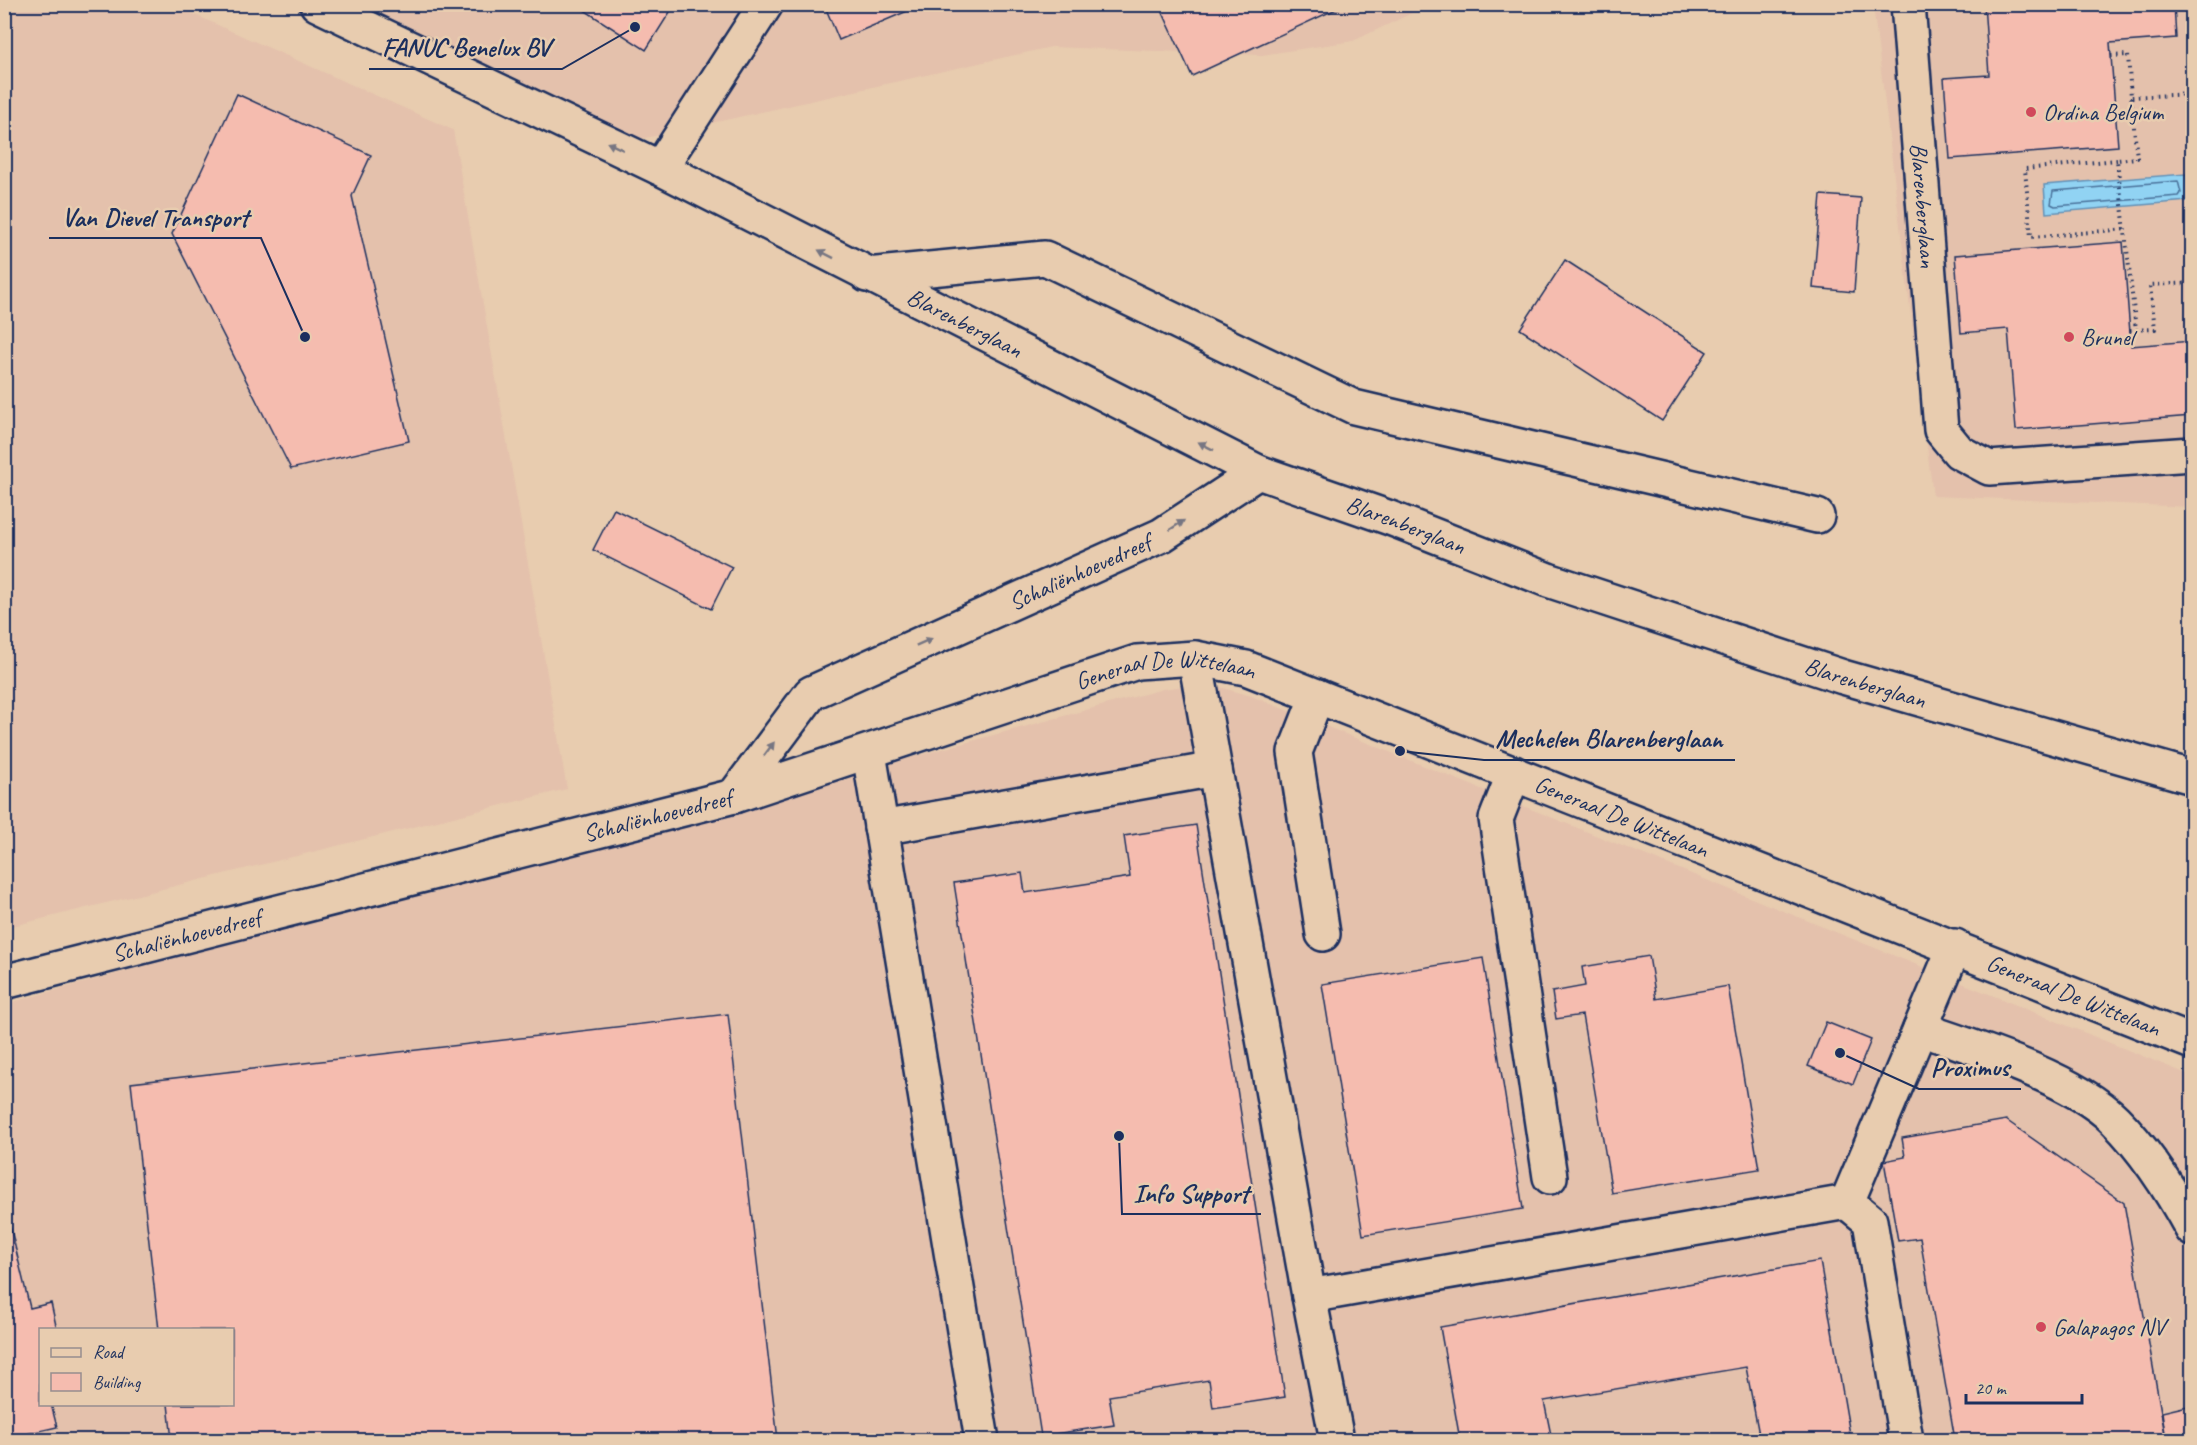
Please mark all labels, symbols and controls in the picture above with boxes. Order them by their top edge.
callout: FANUC Benelux BV [369,25,562,69]
text: FANUC Benelux BV [382,31,556,64]
place label: Ordina Belgium [2043,97,2164,127]
marker: Ordina Belgium [2024,105,2038,119]
one-way arrow [606,142,623,151]
street label: Blarenberglaan [1904,142,1943,269]
callout: Van Dievel Transport [49,194,261,238]
text: Van Dievel Transport [62,201,253,234]
one-way arrow [817,249,835,259]
street label: Blarenberglaan [902,281,1027,365]
place label: Brunel [2081,322,2138,352]
marker: Brunel [2062,330,2076,344]
one-way arrow [1198,441,1215,450]
street label: Blarenberglaan [1342,489,1470,561]
one-way arrow [1169,519,1185,530]
street label: Schaliënhoevedreef [1004,525,1160,617]
one-way arrow [916,637,933,646]
street label: Generaal De Wittelaan [1071,643,1262,696]
street label: Blarenberglaan [1801,650,1929,715]
callout: Mechelen Blarenberglaan [1484,716,1735,760]
text: Mechelen Blarenberglaan [1495,722,1725,755]
one-way arrow [762,742,774,757]
street label: Generaal De Wittelaan [1530,769,1714,865]
street label: Schaliënhoevedreef [580,781,740,849]
street label: Schaliënhoevedreef [109,901,269,969]
street label: Generaal De Wittelaan [1982,947,2166,1043]
callout: Proximus [1919,1045,2021,1089]
text: Proximus [1931,1051,2012,1084]
callout: Info Support [1122,1170,1261,1214]
text: Info Support [1133,1177,1253,1210]
place label: Galapagos NV [2053,1312,2170,1342]
marker: Galapagos NV [2034,1320,2048,1334]
legend [39,1328,234,1406]
text: Road [93,1341,126,1363]
scale bar [1966,1367,2082,1405]
text: Building [93,1371,142,1393]
text: 20 m [1975,1377,2008,1399]

